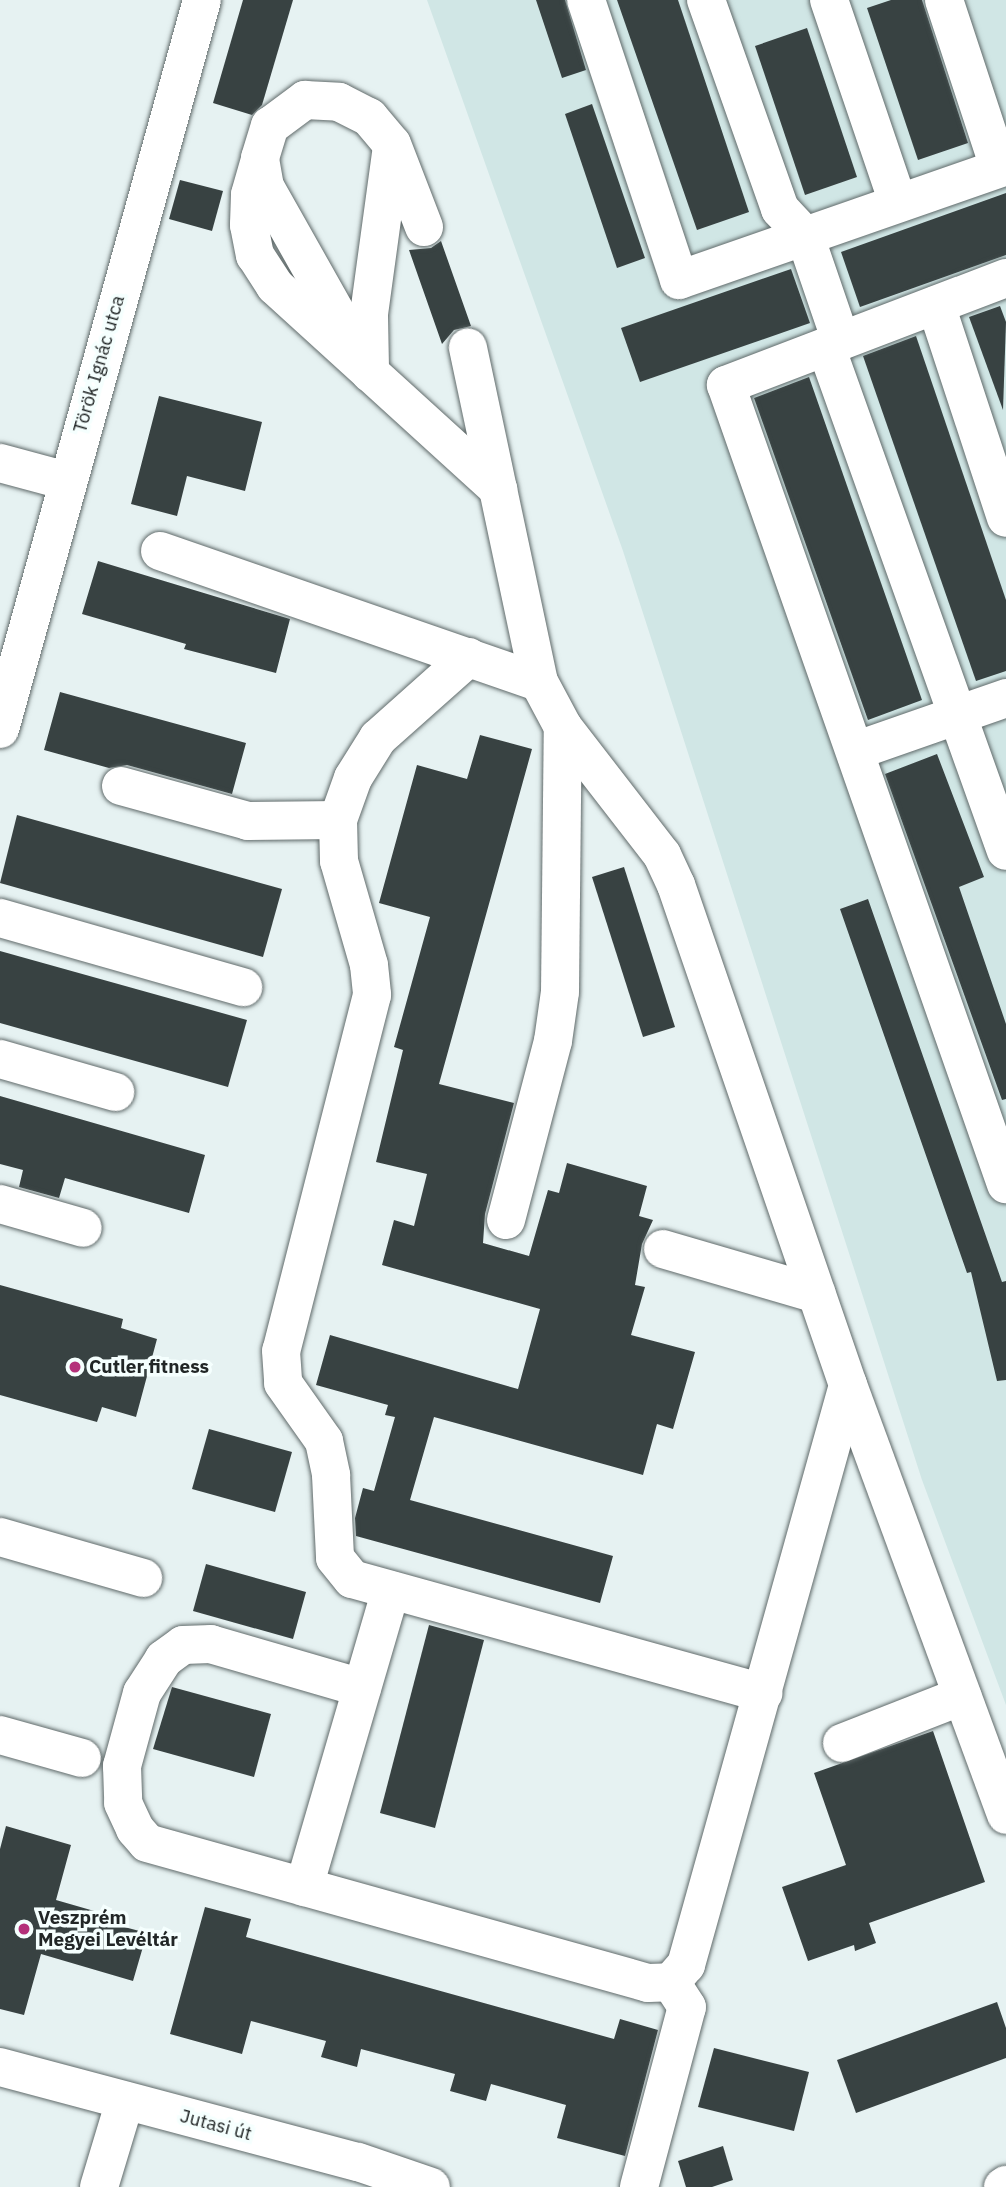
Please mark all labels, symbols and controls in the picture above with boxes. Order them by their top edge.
street label: Török Ignác utca [68,293,130,435]
place label: Cutler fitness [89,1356,209,1378]
marker: Cutler fitness [67,1359,83,1375]
place label: Veszprém Megyei Levéltár [38,1907,178,1951]
marker: Veszprém Megyei Levéltár [16,1921,32,1937]
street label: Jutasi út [178,2105,254,2145]

